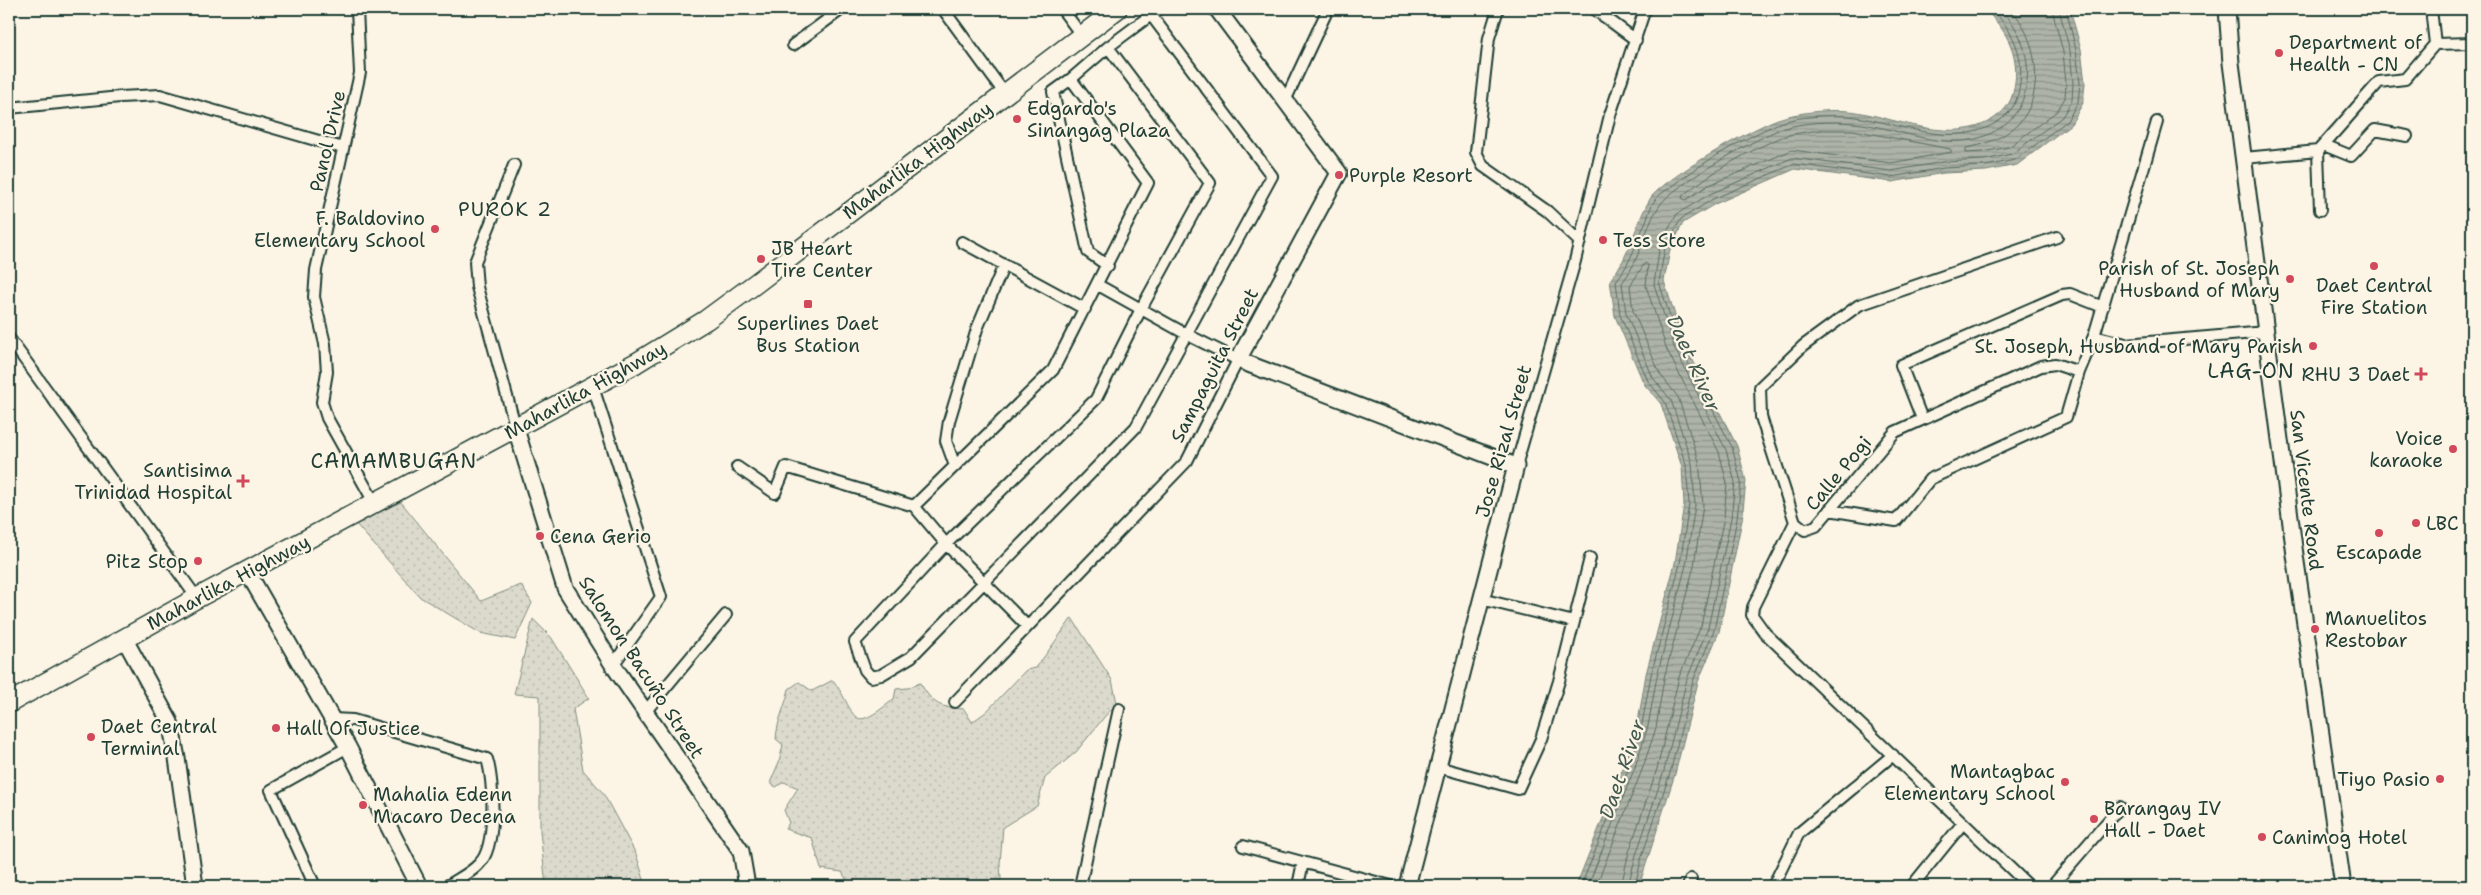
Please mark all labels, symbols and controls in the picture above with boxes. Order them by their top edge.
place label: Department of Health - CN [2289,30,2423,77]
marker: Department of Health - CN [2273,47,2285,59]
street label: Panol Drive [304,88,351,194]
street label: Maharlika Highway [837,96,997,225]
place label: Edgardo's Sinangag Plaza [1027,96,1170,143]
marker: Edgardo's Sinangag Plaza [1011,113,1023,125]
place label: Purple Resort [1349,163,1473,188]
marker: Purple Resort [1333,169,1345,181]
district label: PUROK 2 [458,196,552,222]
place label: F. Baldovino Elementary School [254,206,425,253]
marker: F. Baldovino Elementary School [429,223,441,235]
place label: Tess Store [1613,228,1706,253]
marker: Tess Store [1597,234,1609,246]
place label: JB Heart Tire Center [771,236,873,283]
marker: JB Heart Tire Center [755,253,767,265]
place label: Parish of St. Joseph Husband of Mary [2098,256,2280,303]
marker: Daet Central Fire Station [2368,260,2380,272]
marker: Parish of St. Joseph Husband of Mary [2284,273,2296,285]
place label: Daet Central Fire Station [2316,273,2432,320]
street label: Sampaguita Street [1165,284,1264,447]
marker: Superlines Daet Bus Station [802,298,814,310]
place label: Superlines Daet Bus Station [737,311,879,358]
water label: Daet River [1661,311,1727,416]
place label: St. Joseph, Husband of Mary Parish [1975,334,2303,359]
street label: Maharlika Highway [500,336,671,445]
marker: St. Joseph, Husband of Mary Parish [2307,340,2319,352]
district label: LAG-ON [2207,357,2295,385]
street label: Jose Rizal Street [1470,362,1537,520]
place label: RHU 3 Daet [2301,362,2410,387]
marker: RHU 3 Daet [2414,367,2428,381]
street label: San Vicente Road [2284,408,2329,572]
place label: Voice karaoke [2369,426,2443,473]
street label: Calle Pogi [1800,431,1877,516]
marker: Voice karaoke [2447,443,2459,455]
district label: CAMAMBUGAN [311,447,477,475]
place label: Santisima Trinidad Hospital [75,458,232,505]
marker: Santisima Trinidad Hospital [236,474,250,488]
place label: LBC [2426,511,2459,536]
marker: LBC [2410,517,2422,529]
place label: Cena Gerio [550,524,651,549]
marker: Escapade [2373,527,2385,539]
street label: Maharlika Highway [142,529,314,636]
marker: Cena Gerio [534,530,546,542]
place label: Escapade [2336,540,2422,565]
place label: Pitz Stop [105,549,188,574]
marker: Pitz Stop [192,555,204,567]
street label: Salomon Bacuño Street [573,571,710,763]
place label: Manuelitos Restobar [2325,606,2427,653]
marker: Manuelitos Restobar [2309,623,2321,635]
place label: Daet Central Terminal [101,714,217,761]
water label: Daet River [1593,715,1651,822]
place label: Hall Of Justice [286,716,421,741]
marker: Hall Of Justice [270,722,282,734]
marker: Daet Central Terminal [85,731,97,743]
place label: Mantagbac Elementary School [1884,759,2055,806]
place label: Tiyo Pasio [2337,767,2430,792]
marker: Tiyo Pasio [2434,773,2446,785]
marker: Mantagbac Elementary School [2059,776,2071,788]
place label: Mahalia Edenn Macaro Decena [373,782,516,829]
place label: Barangay IV Hall - Daet [2104,796,2221,843]
marker: Mahalia Edenn Macaro Decena [357,799,369,811]
marker: Barangay IV Hall - Daet [2088,813,2100,825]
place label: Canimog Hotel [2272,825,2407,850]
marker: Canimog Hotel [2256,831,2268,843]

